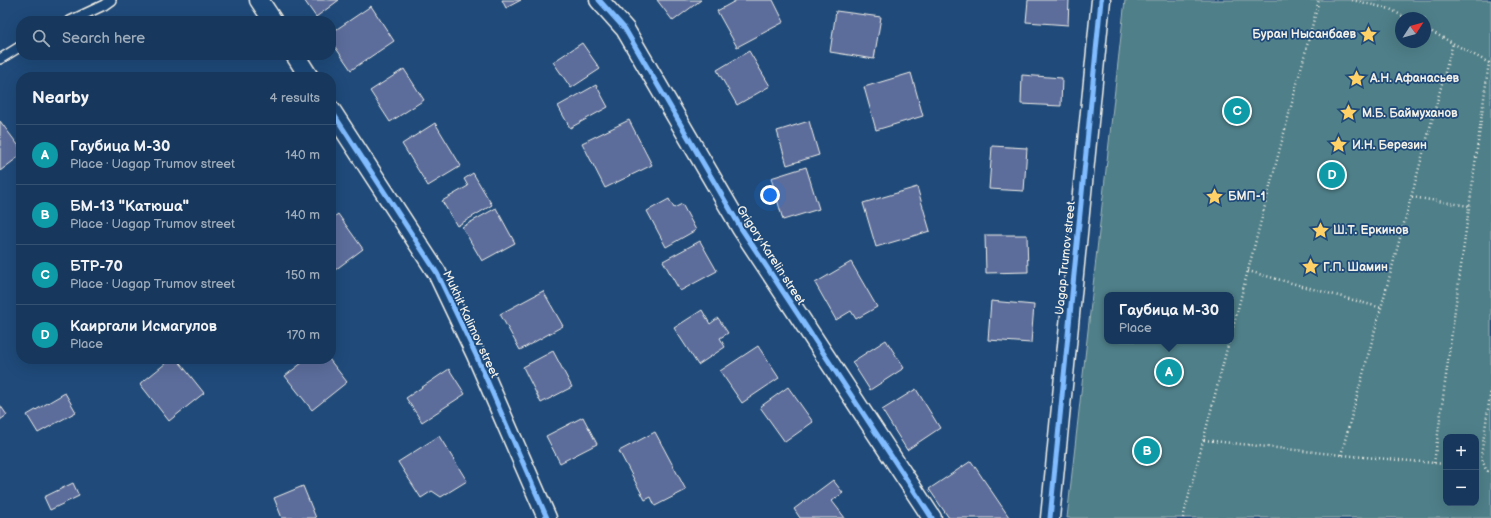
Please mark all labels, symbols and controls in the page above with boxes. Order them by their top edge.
north arrow [1395,12,1431,48]
search box [16,16,336,60]
place icon: Буран Нысанбаев [1359,24,1379,44]
icon: search [30,27,52,49]
place label: Буран Нысанбаев [1252,27,1356,42]
text: Search here [62,29,145,48]
place icon: А.Н. Афанасьев [1347,68,1367,88]
place label: А.Н. Афанасьев [1369,71,1460,86]
text: Nearby [32,88,89,108]
text: 4 results [270,90,320,106]
pin: C [1224,96,1250,126]
place icon: М.Б. Баймуханов [1339,103,1359,123]
place label: М.Б. Баймуханов [1362,106,1458,121]
place icon: И.Н. Березин [1329,135,1349,155]
text: Гаубица М-30 [70,137,170,156]
place label: И.Н. Березин [1352,138,1427,153]
text: A [41,147,49,163]
text: 140 m [285,147,320,163]
text: Place · Uagap Trumov street [70,156,235,172]
pin: D [1319,160,1345,190]
your location [760,185,780,205]
place icon: БМП-1 [1205,186,1225,206]
place label: БМП-1 [1228,189,1266,204]
text: БМ-13 "Катюша" [70,197,189,216]
street label: Uagap Trumov street [1052,200,1079,316]
street label: Grigory Karelin street [733,203,808,308]
text: B [40,207,50,223]
text: 140 m [285,207,320,223]
text: Place · Uagap Trumov street [70,216,235,232]
place icon: Ш.Т. Еркинов [1310,220,1330,240]
place label: Ш.Т. Еркинов [1333,223,1409,238]
text: БТР-70 [70,257,123,276]
place icon: Г.П. Шамин [1300,257,1320,277]
place label: Г.П. Шамин [1323,260,1388,275]
text: C [40,267,50,283]
text: 150 m [286,267,320,283]
street label: Mukhit Kalimov street [439,268,502,380]
text: Place · Uagap Trumov street [70,276,235,292]
popup [1104,292,1234,344]
text: Гаубица М-30 [1119,301,1219,320]
text: Каиргали Исмагулов [70,317,217,336]
text: Place [1119,320,1152,336]
text: D [40,327,50,343]
text: 170 m [287,327,320,343]
text: Place [70,336,103,352]
pin: A [1156,357,1182,387]
map controls [1443,434,1479,506]
button: + [1443,434,1479,470]
pin: B [1134,436,1160,466]
button: − [1443,470,1479,506]

